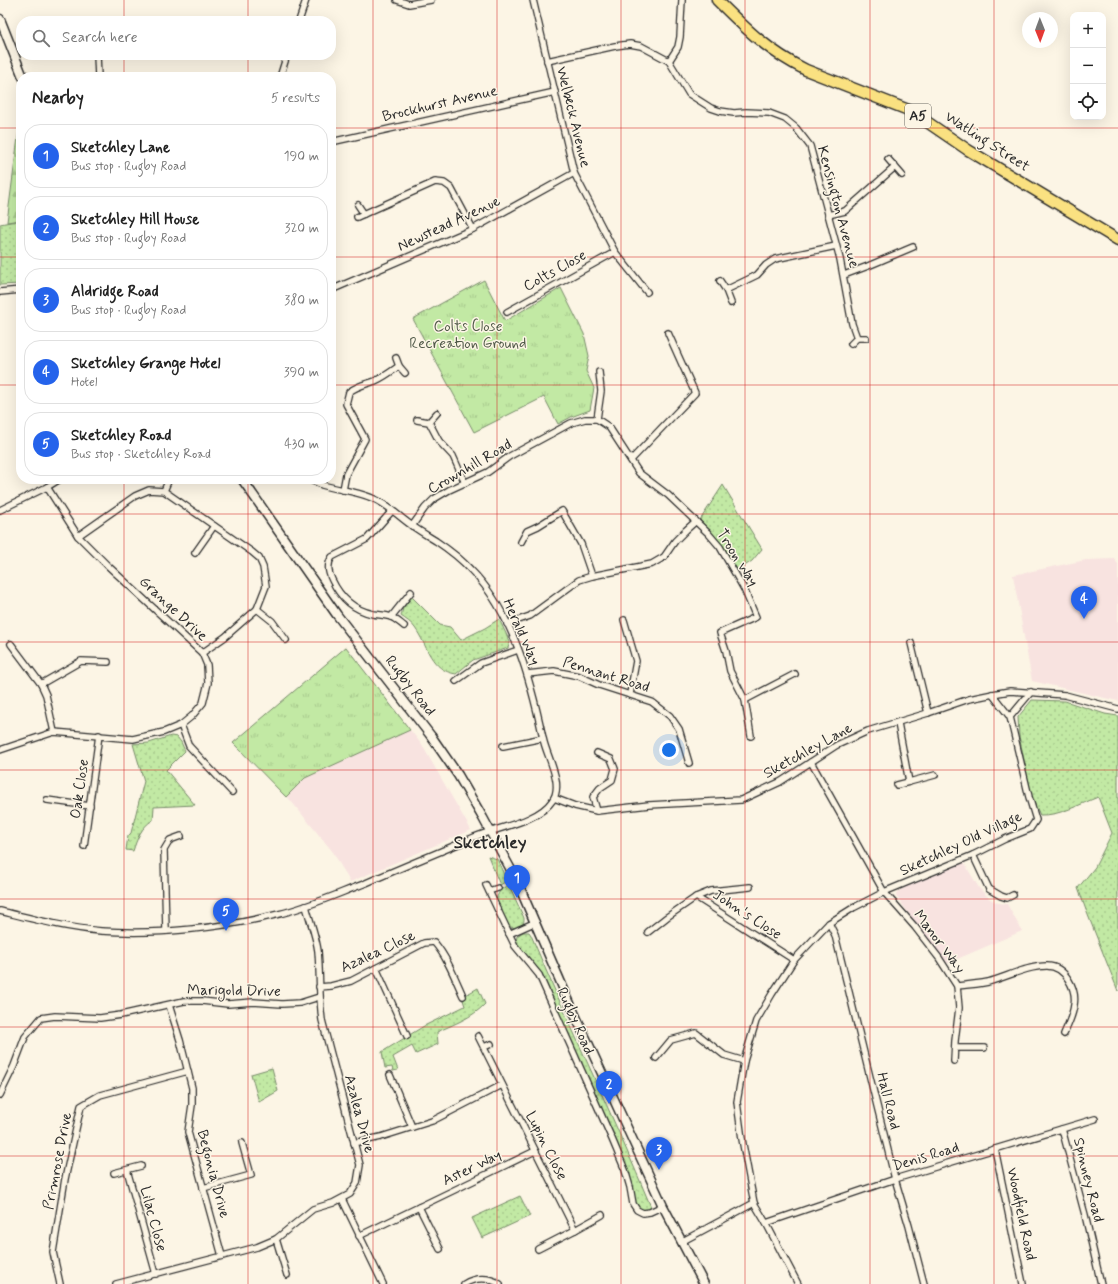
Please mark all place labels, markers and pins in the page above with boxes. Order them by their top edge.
pin: 4 [1071,586,1097,619]
pin: 1 [504,865,530,898]
pin: 5 [213,898,239,931]
pin: 2 [596,1071,622,1104]
pin: 3 [646,1137,672,1170]

